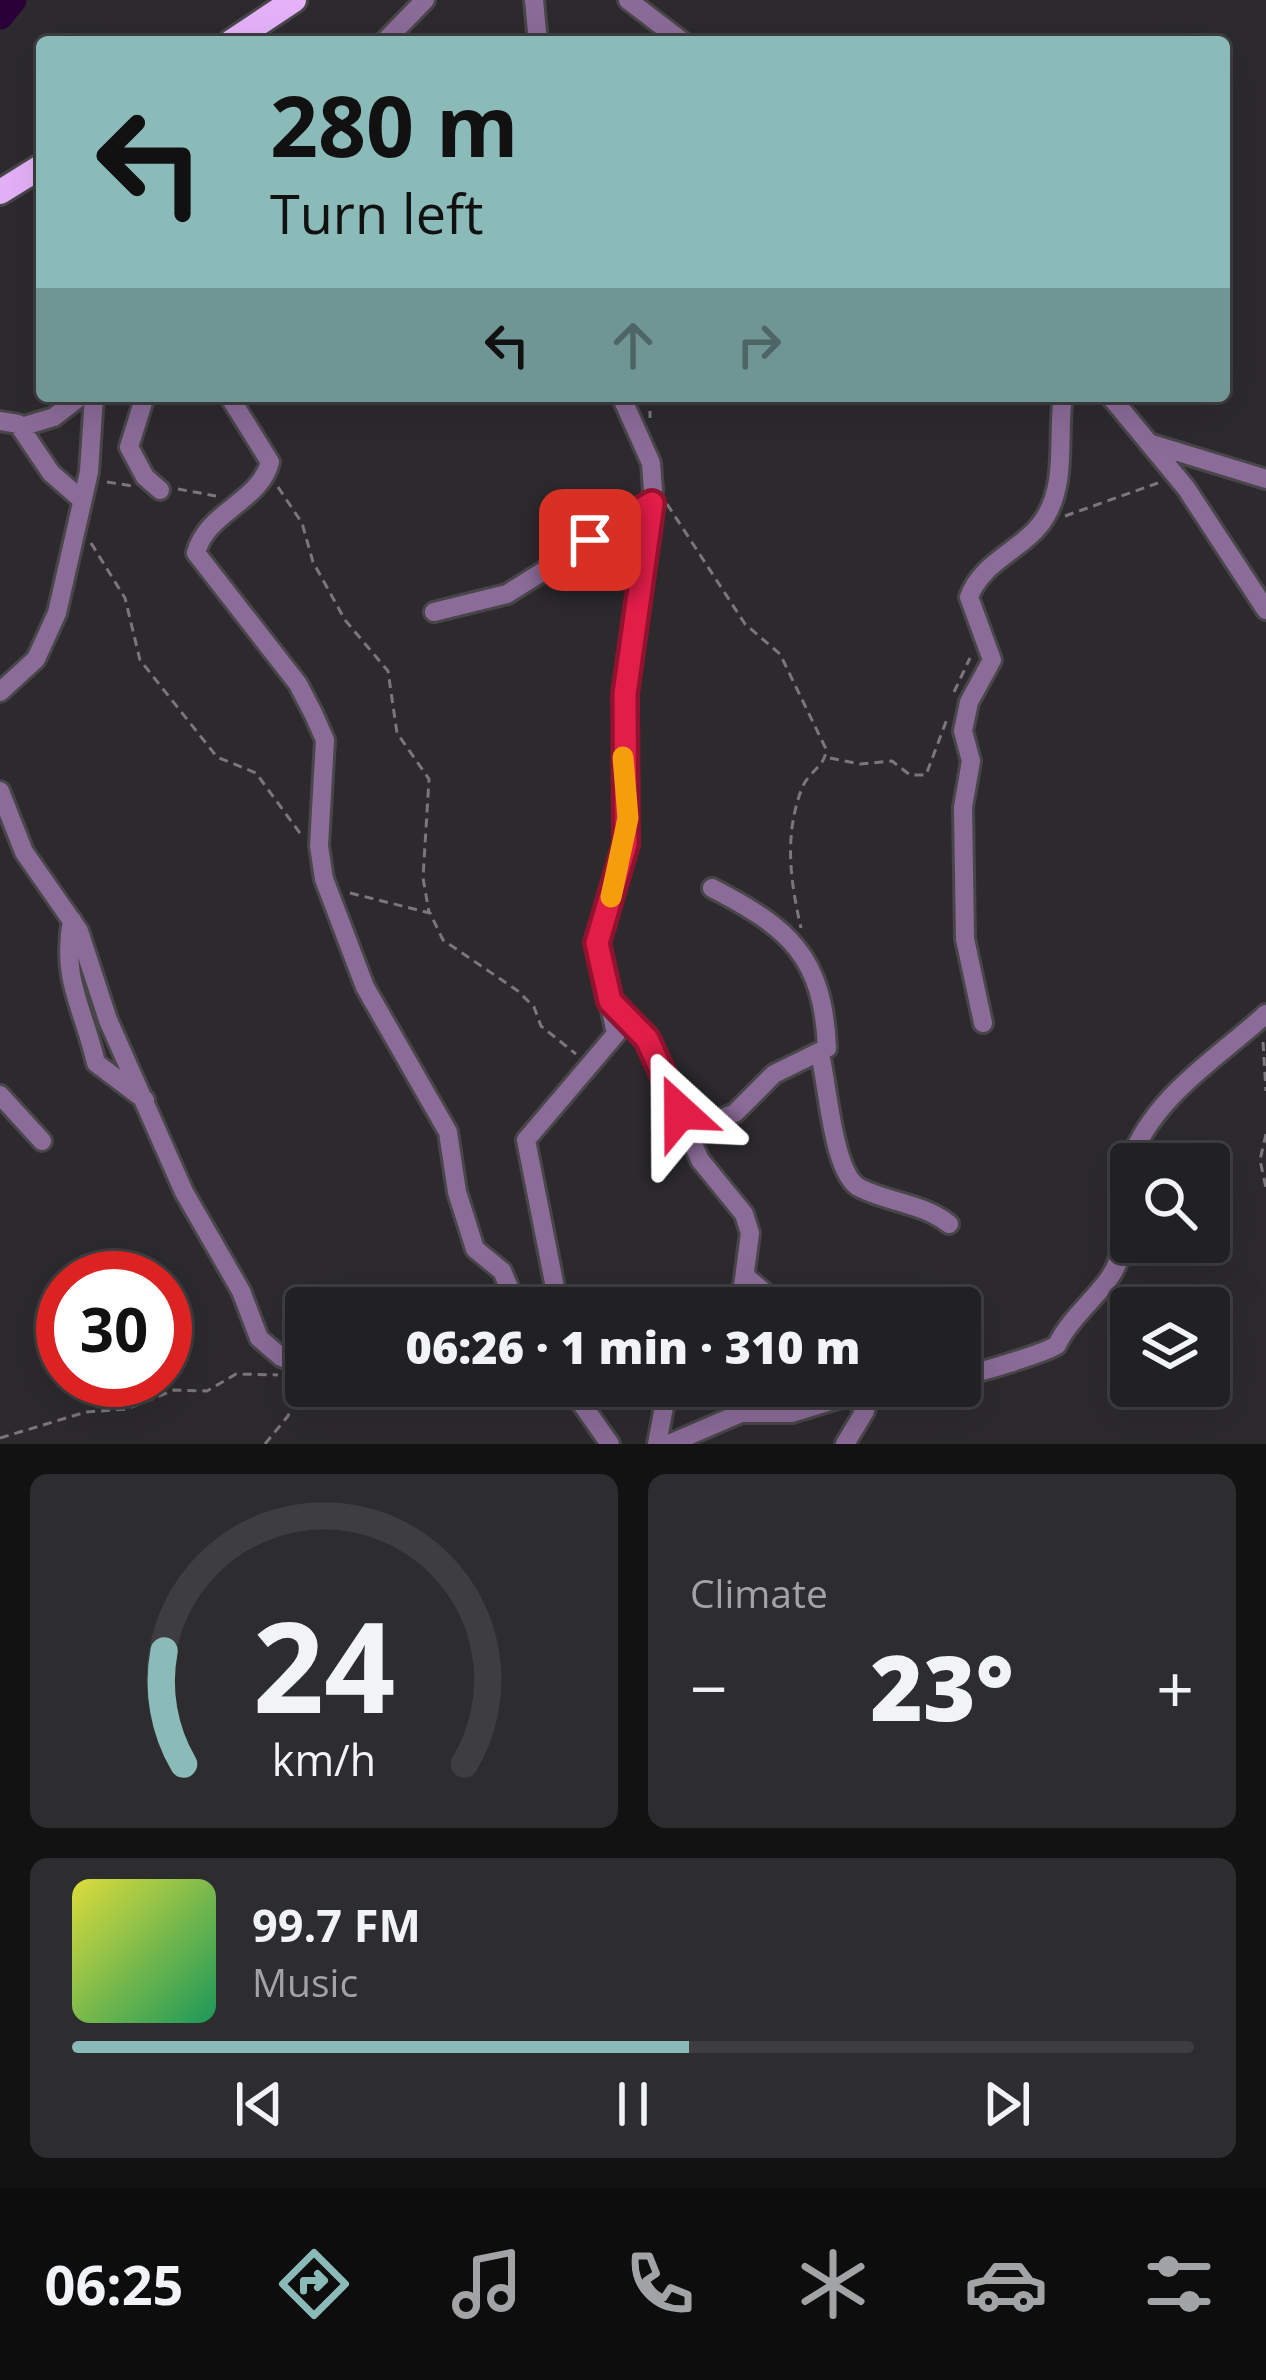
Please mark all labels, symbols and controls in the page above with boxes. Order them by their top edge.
text: 280 m [270,67,518,182]
icon: left [72,84,228,240]
text: Turn left [270,176,483,250]
icon: left [474,312,540,378]
icon: ahead [600,312,666,378]
icon: right [726,312,792,378]
pin [539,489,641,591]
icon: arrive [557,507,623,573]
position arrow [617,1049,743,1175]
map controls [1110,1143,1230,1407]
button: search [1110,1143,1230,1263]
speed limit sign: 30 [36,1251,192,1407]
button: layers [1110,1287,1230,1407]
text: 06:26 · 1 min · 310 m [406,1316,860,1377]
text: Climate [690,1566,828,1619]
text: 24 [253,1580,395,1750]
text: 23° [870,1625,1014,1747]
text: − [690,1642,728,1732]
text: + [1156,1642,1194,1732]
text: km/h [272,1730,376,1789]
text: 99.7 FM [252,1894,421,1955]
text: Music [252,1955,358,2008]
icon: previous [226,2071,292,2137]
icon: pause [600,2071,666,2137]
icon: next [974,2071,1040,2137]
icon: directions [272,2242,356,2326]
icon: music [445,2242,529,2326]
icon: phone [618,2242,702,2326]
icon: climate [791,2242,875,2326]
icon: car [964,2242,1048,2326]
icon: filters [1137,2242,1221,2326]
text: 06:25 [45,2247,183,2321]

